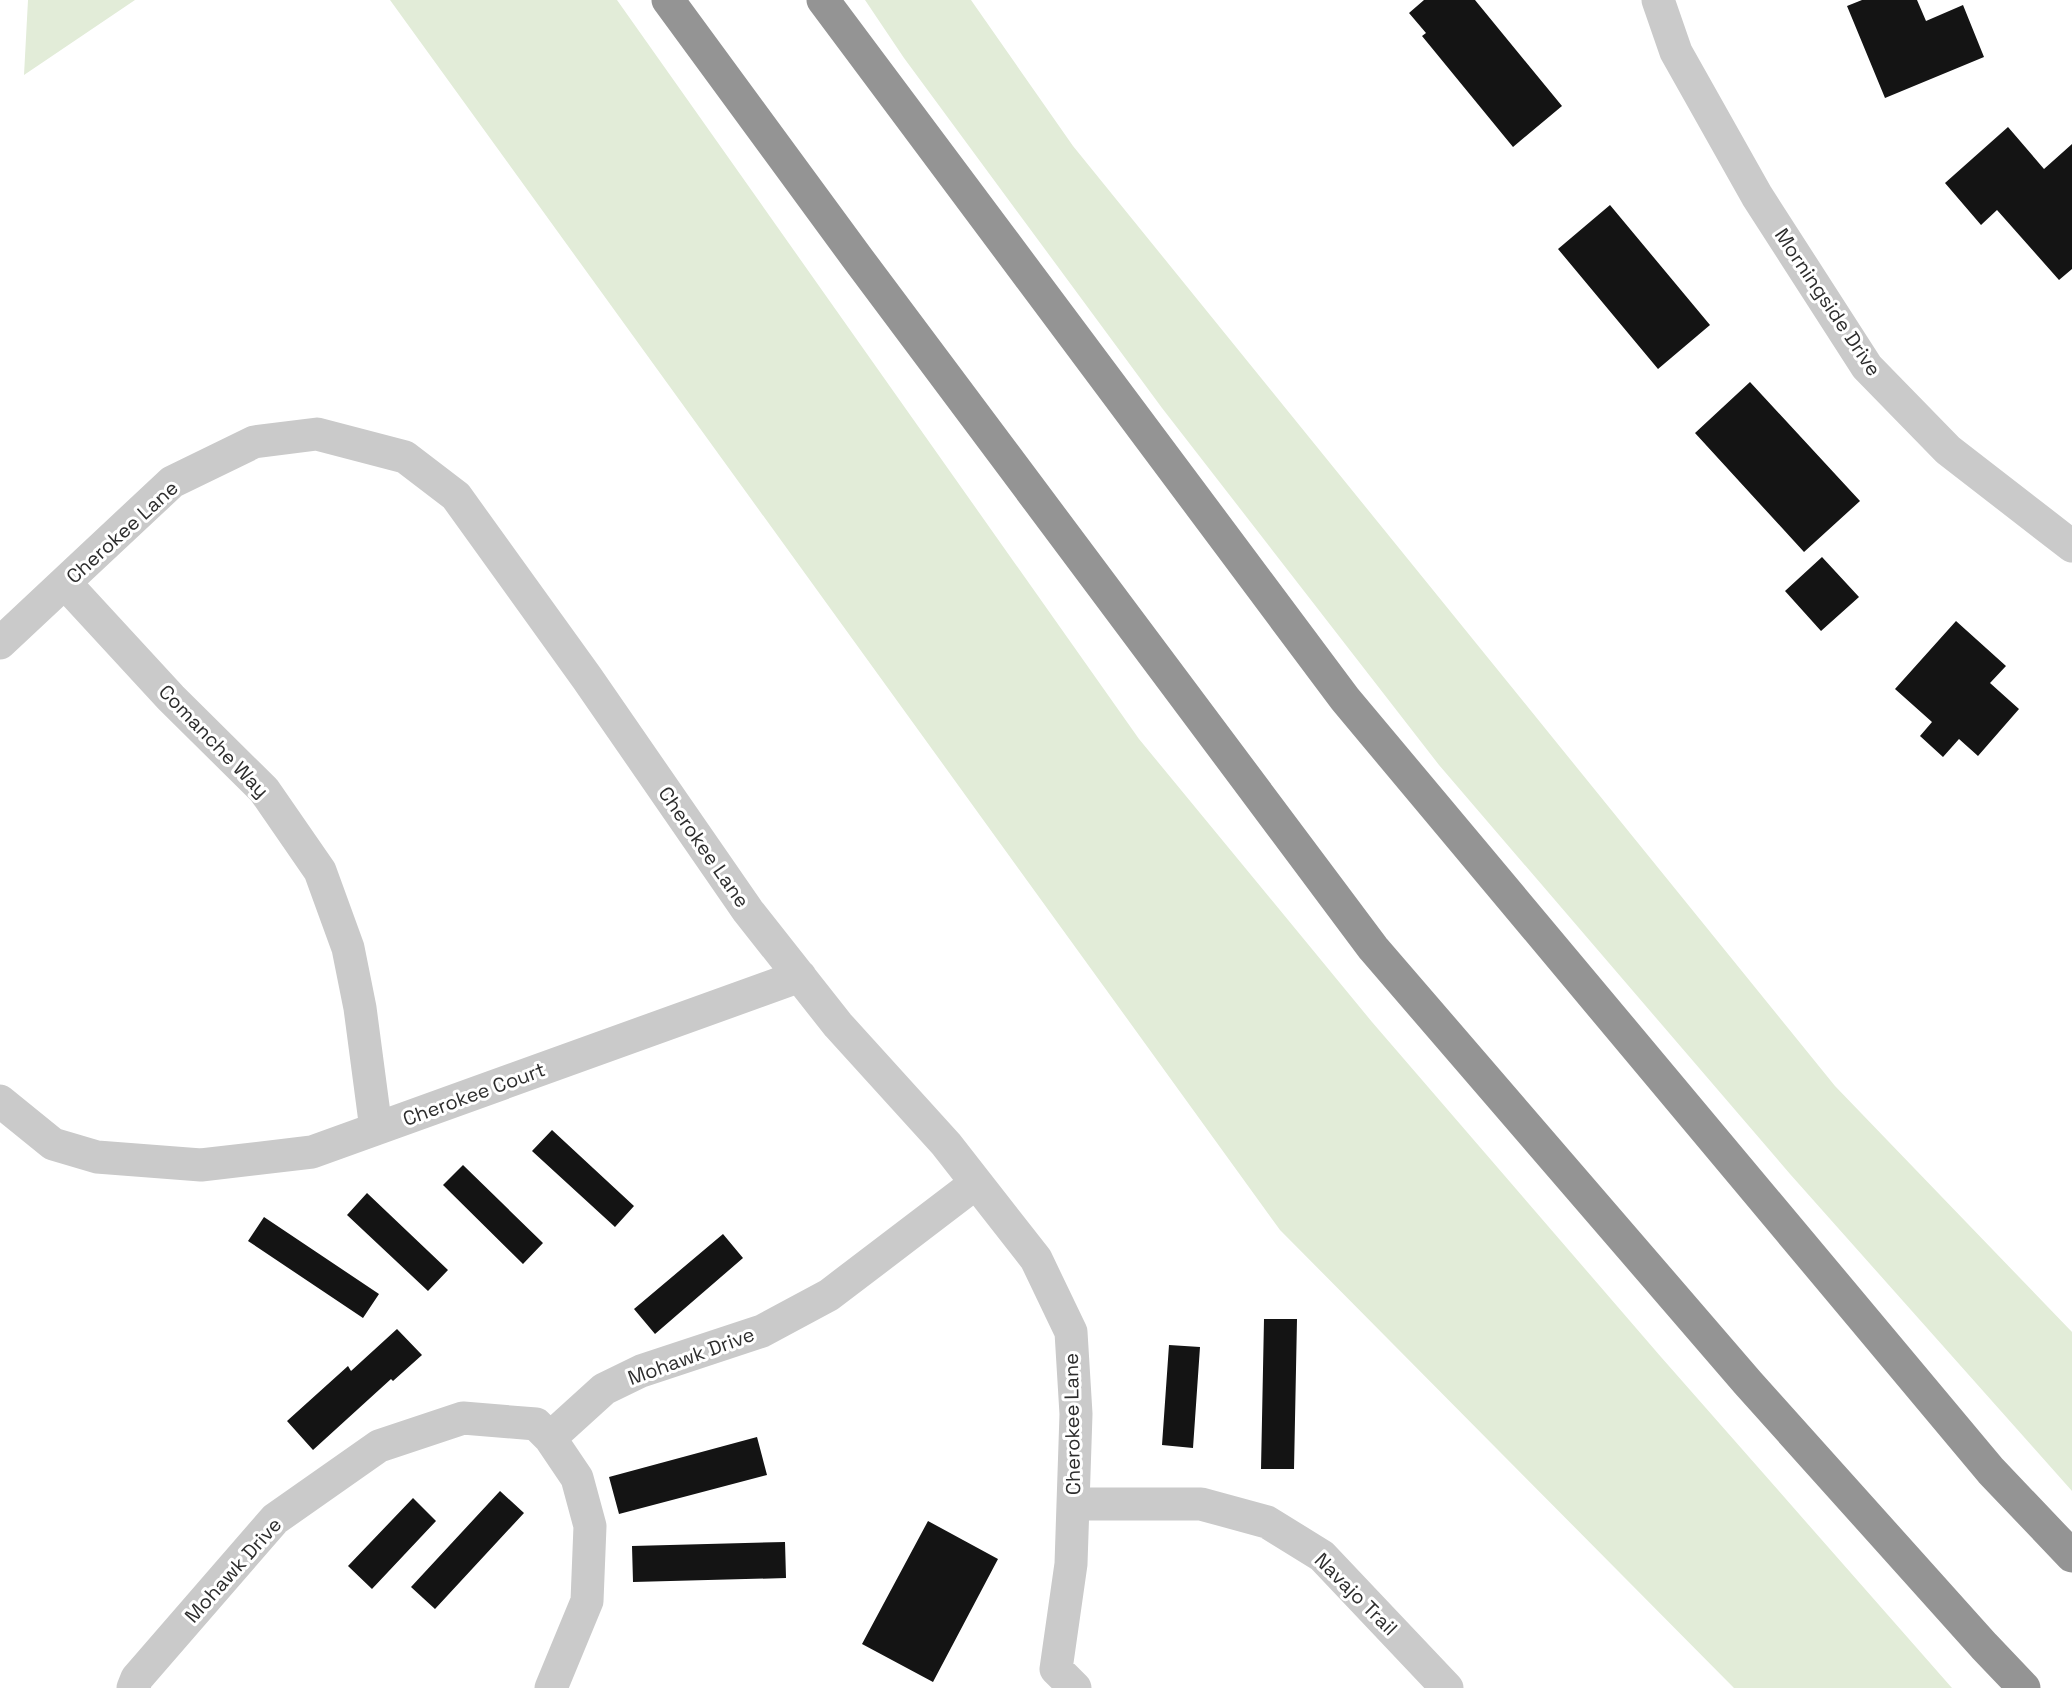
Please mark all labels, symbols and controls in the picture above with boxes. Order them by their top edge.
street label: Morningside Drive [1769,223,1887,381]
street label: Cherokee Lane [61,475,183,589]
street label: Comanche Way [153,679,275,803]
street label: Cherokee Lane [653,781,755,913]
street label: Cherokee Court [399,1056,549,1132]
street label: Mohawk Drive [624,1321,758,1391]
street label: Cherokee Lane [1058,1353,1086,1495]
street label: Mohawk Drive [179,1512,287,1628]
street label: Navajo Trail [1309,1547,1403,1641]

